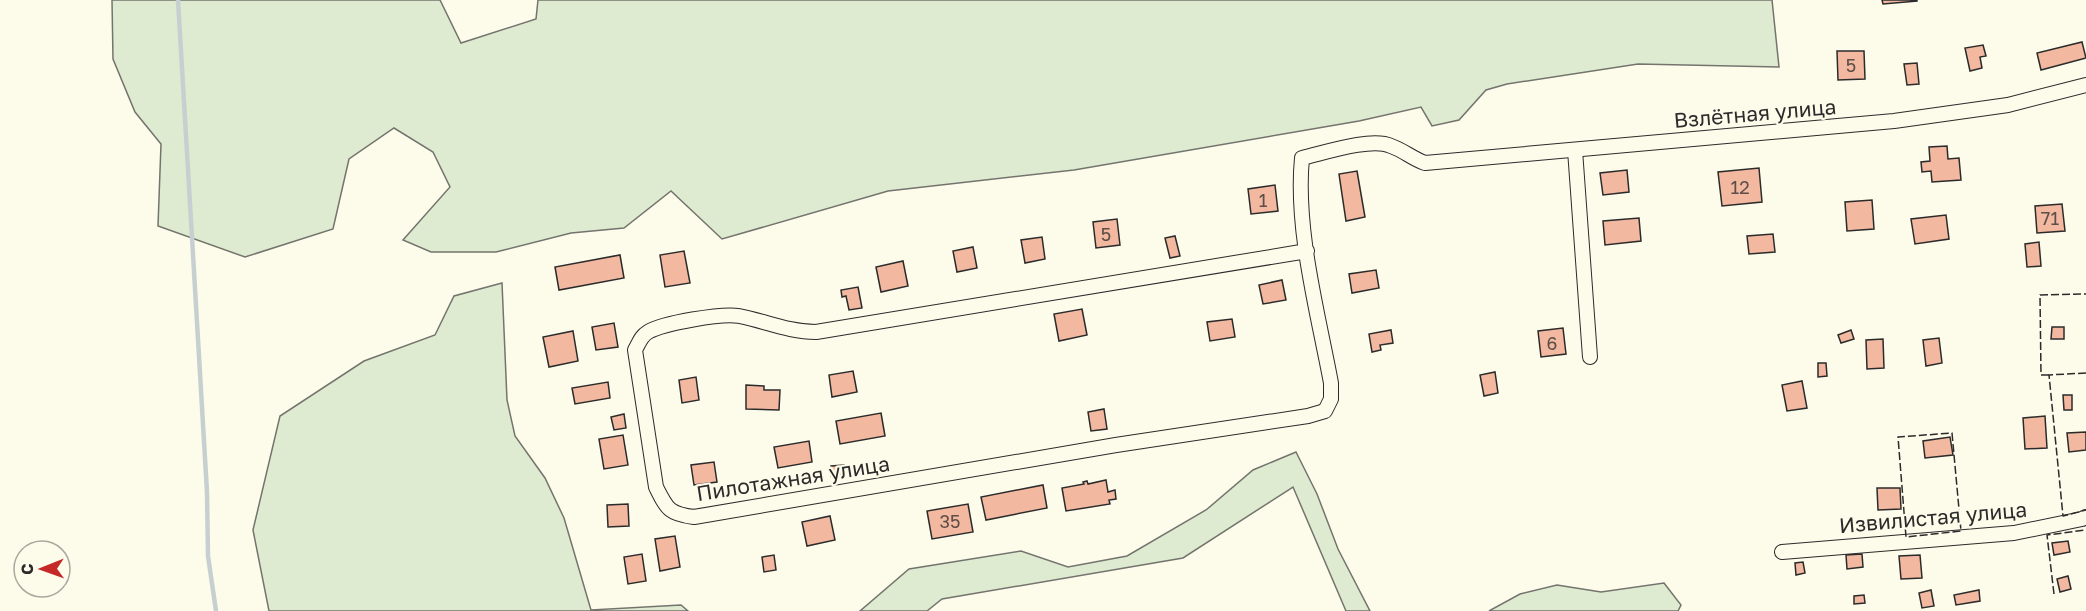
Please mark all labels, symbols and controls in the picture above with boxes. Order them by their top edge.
house number: 5 [1846,54,1856,76]
street label: Взлётная улица [1673,93,1837,133]
house number: 12 [1730,176,1750,198]
house number: 1 [1259,189,1268,211]
house number: 71 [2041,207,2059,229]
house number: 5 [1101,223,1111,245]
house number: 6 [1547,332,1557,354]
street label: Пилотажная улица [695,450,891,506]
street label: Извилистая улица [1838,496,2028,538]
house number: 35 [940,510,960,532]
north arrow [12,539,72,599]
text: С [17,563,37,575]

